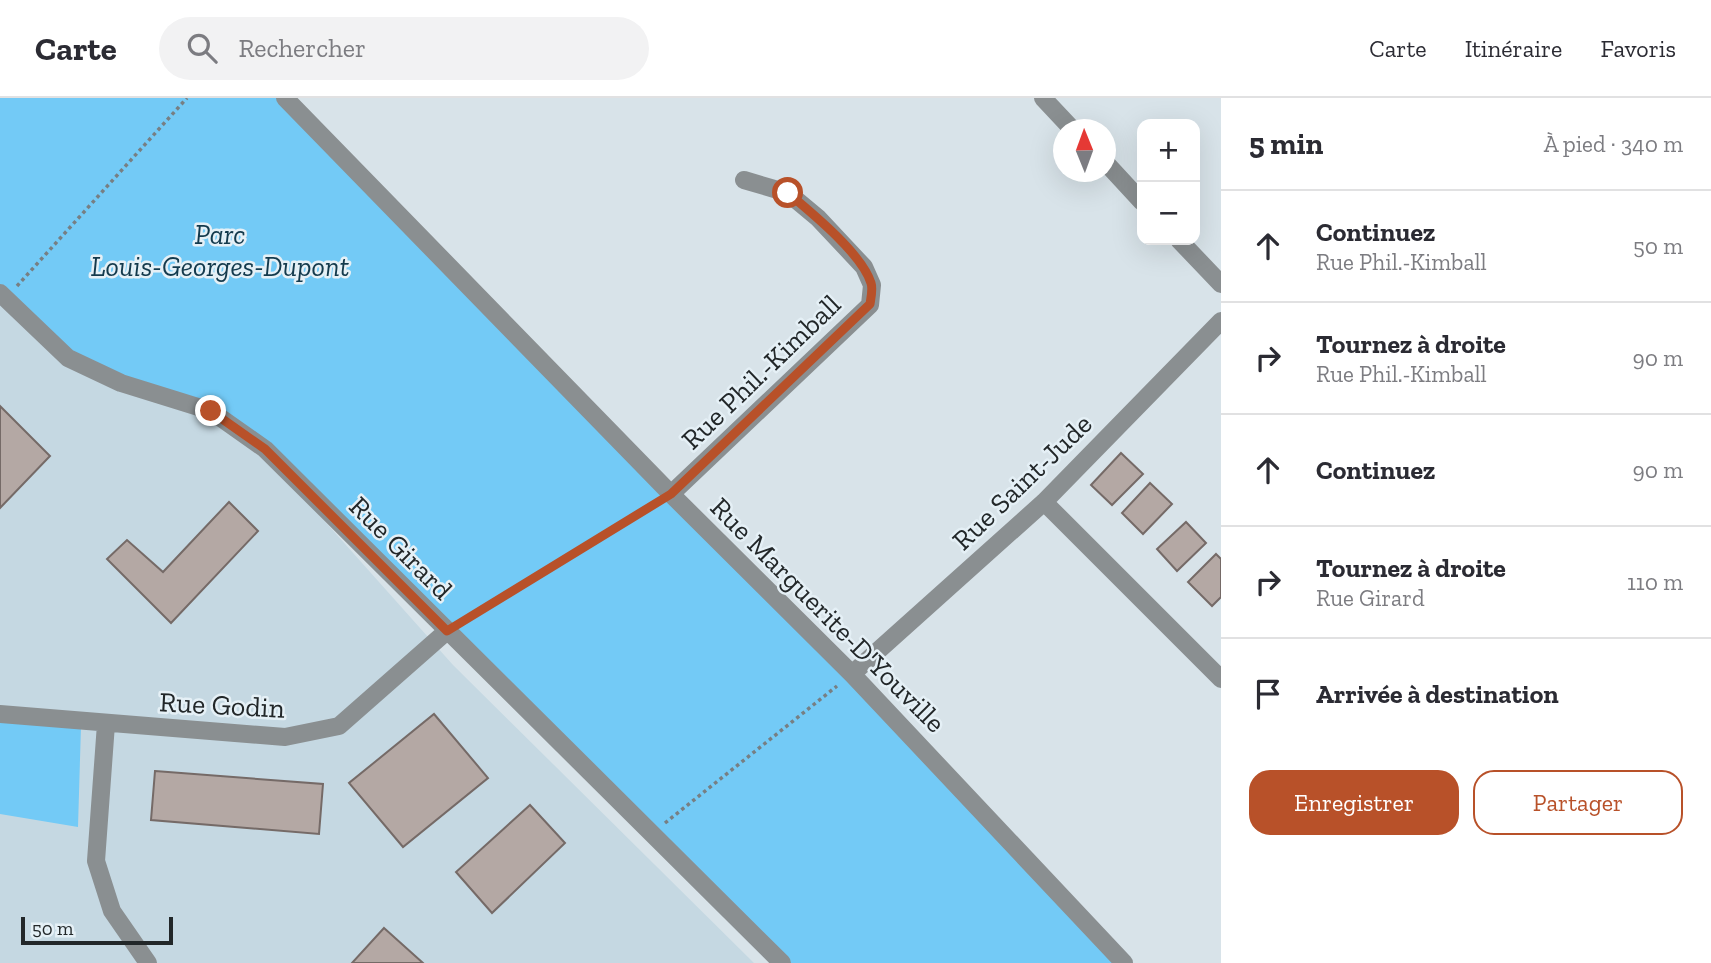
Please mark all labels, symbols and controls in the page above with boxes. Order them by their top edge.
search box [159,17,649,80]
text: Carte [35,29,117,68]
icon: search [183,29,221,67]
text: Rechercher [239,32,366,64]
text: Carte [1369,34,1427,63]
text: Itinéraire [1465,34,1562,63]
text: Favoris [1600,34,1676,63]
north arrow [1053,119,1116,182]
map controls [1137,119,1200,245]
button: + [1137,119,1200,182]
text: 5 min [1249,126,1323,162]
text: À pied · 340 m [1544,130,1683,158]
route start [772,177,803,208]
button: − [1137,182,1200,245]
text: Continuez [1316,216,1435,248]
park label: Parc Louis-Georges-Dupont [91,218,350,283]
icon: ahead [1249,227,1287,265]
text: 50 m [1633,232,1683,260]
text: Rue Phil.-Kimball [1316,248,1487,276]
street label: Rue Phil.-Kimball [675,288,847,456]
text: Tournez à droite [1316,328,1506,360]
icon: right [1249,339,1287,377]
text: 90 m [1632,344,1683,372]
text: Rue Phil.-Kimball [1316,360,1487,388]
route end [195,395,226,426]
street label: Rue Saint-Jude [945,407,1099,557]
icon: ahead [1249,451,1287,489]
text: Continuez [1316,454,1435,486]
text: 90 m [1632,456,1683,484]
street label: Rue Girard [343,490,459,606]
street label: Rue Marguerite-D'Youville [704,491,952,739]
text: Tournez à droite [1316,552,1506,584]
icon: right [1249,563,1287,601]
text: 110 m [1627,568,1683,596]
text: Rue Girard [1316,584,1425,612]
icon: arrive [1249,675,1287,713]
text: Arrivée à destination [1316,678,1559,710]
street label: Rue Godin [158,685,286,725]
button: Enregistrer [1249,770,1459,835]
button: Partager [1473,770,1683,835]
scale bar [21,914,173,946]
text: 50 m [32,917,73,940]

